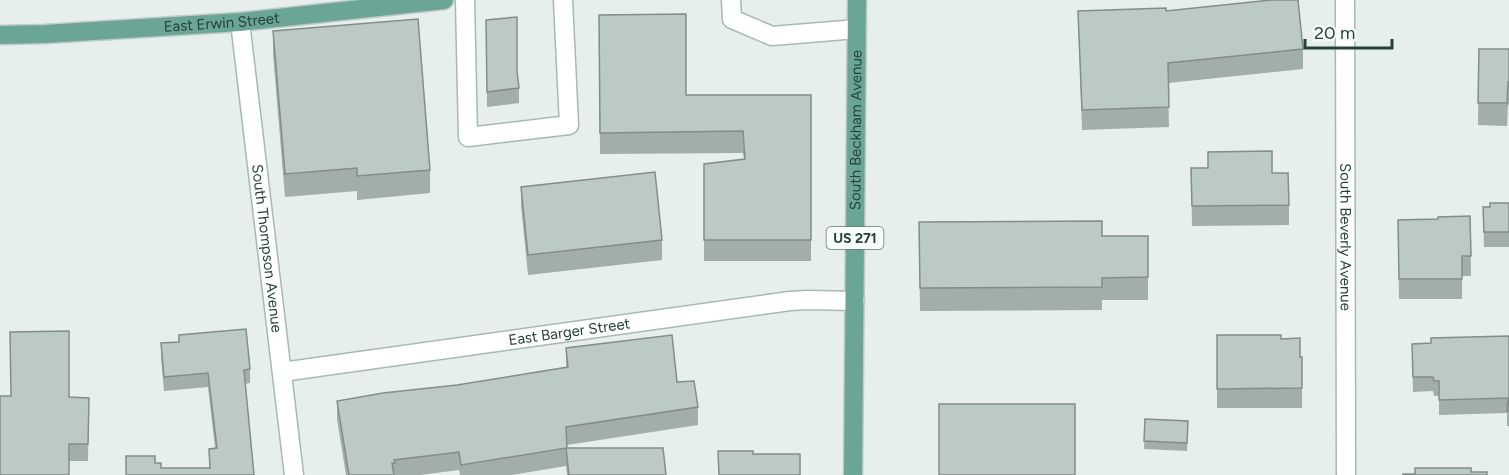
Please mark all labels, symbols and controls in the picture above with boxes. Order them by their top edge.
street label: East Erwin Street [163,9,281,36]
scale bar [1305,12,1392,50]
text: 20 m [1314,22,1355,44]
street label: South Beckham Avenue [846,50,866,210]
street label: South Thompson Avenue [248,163,286,334]
street label: South Beverly Avenue [1336,163,1355,311]
road number: US 271 [826,227,884,249]
street label: East Barger Street [507,314,632,349]

